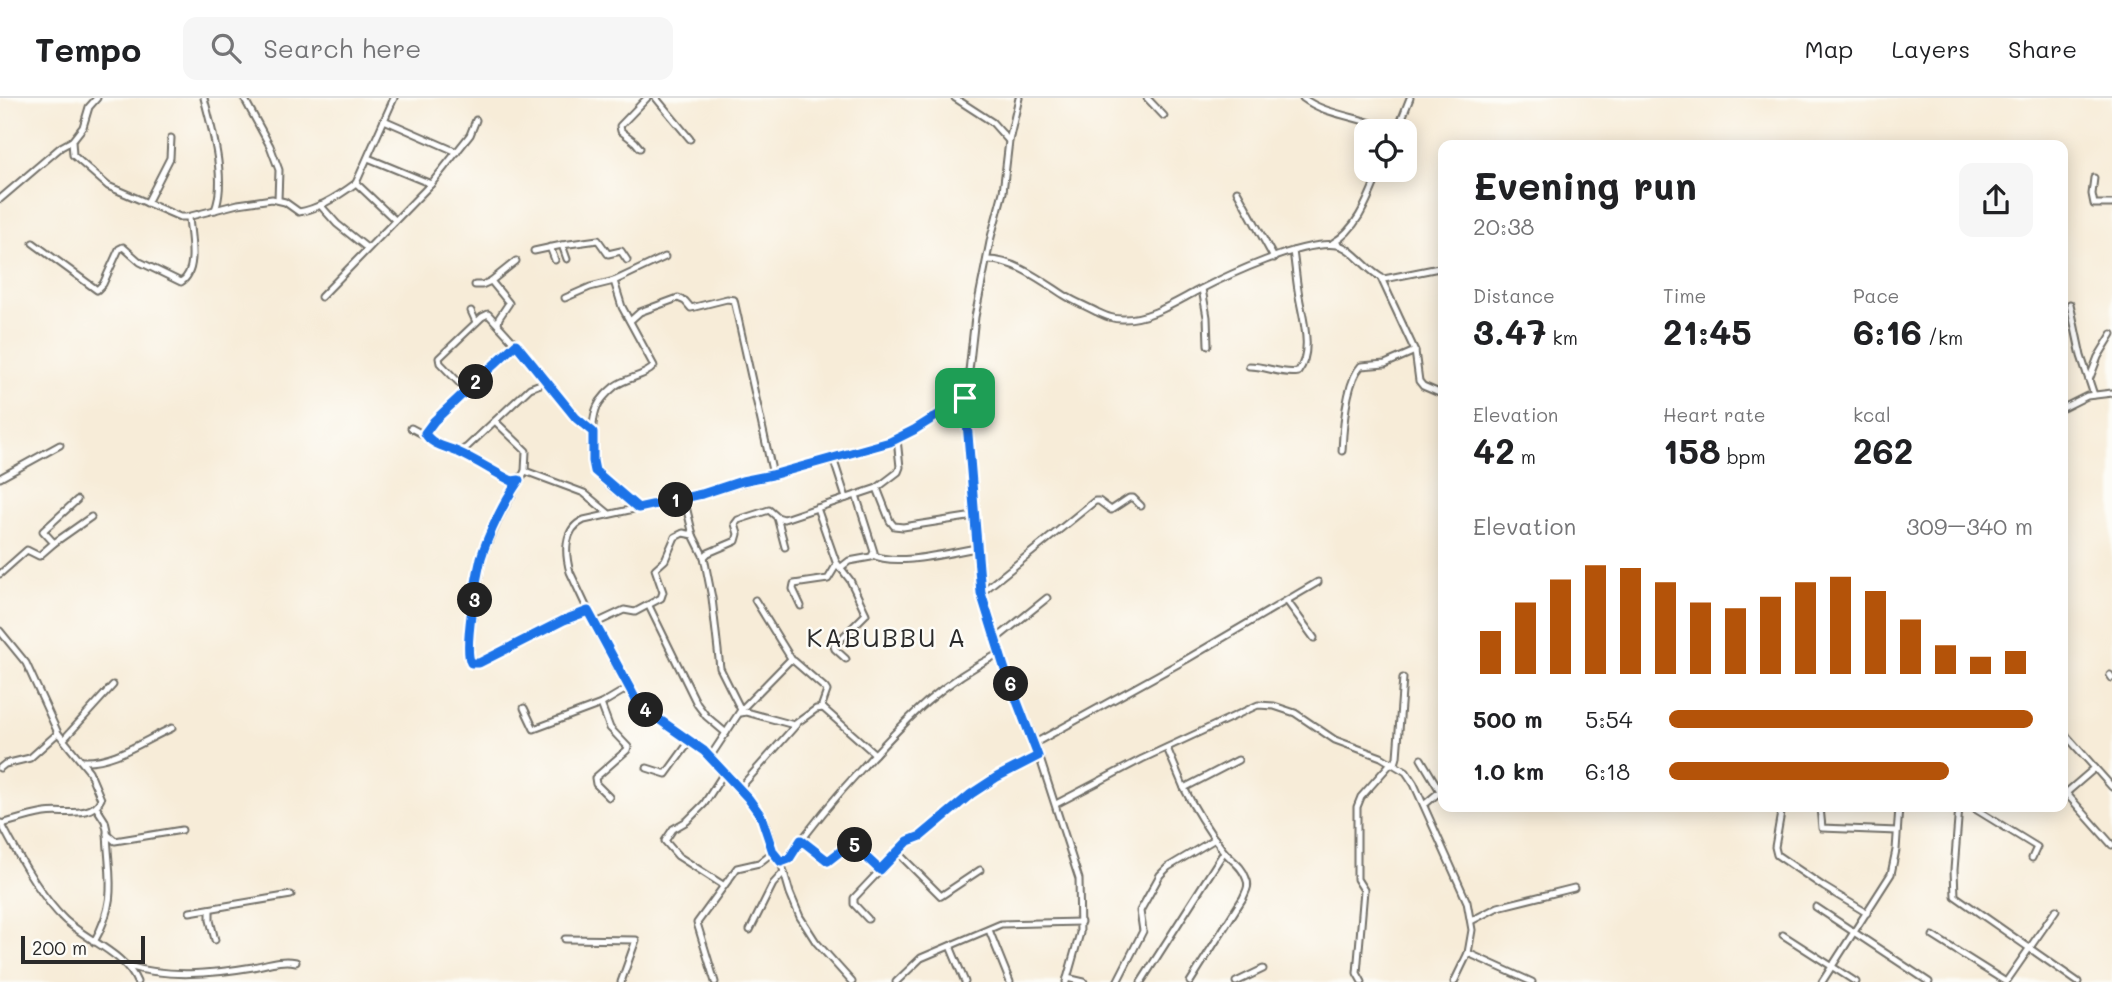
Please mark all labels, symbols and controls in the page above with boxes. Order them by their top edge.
search box [183,17,673,80]
text: Tempo [35,27,141,70]
icon: search [207,29,245,67]
text: Search here [263,31,421,65]
text: Map [1805,33,1853,64]
text: Layers [1891,33,1970,64]
text: Share [2008,33,2077,64]
map controls [1354,119,1417,182]
button: locate [1354,119,1417,182]
text: Evening run [1473,160,1697,210]
button: share [1959,163,2033,237]
text: 20:38 [1473,211,1535,241]
text: Distance [1473,283,1555,308]
text: Time [1663,283,1706,308]
text: Pace [1853,283,1899,308]
text: 3.47 [1473,308,1546,354]
text: 21:45 [1663,308,1752,354]
text: 6:16 [1853,308,1922,354]
text: km [1546,325,1578,350]
text: /km [1922,325,1963,350]
pin: 2 [458,364,494,400]
pin [935,368,995,428]
text: 2 [470,369,481,394]
icon: arrive [946,379,984,417]
text: Elevation [1473,402,1558,427]
text: Heart rate [1663,402,1766,427]
text: kcal [1853,402,1891,427]
text: 42 [1473,427,1515,473]
text: 158 [1663,427,1721,473]
text: 262 [1853,427,1913,473]
text: m [1515,444,1536,469]
text: bpm [1721,444,1766,469]
pin: 1 [658,482,694,518]
text: 1 [671,487,680,512]
text: Elevation [1473,511,1576,541]
text: 309–340 m [1906,511,2033,541]
pin: 3 [458,582,492,618]
text: 3 [469,587,480,612]
district label: KABUBBU A [806,620,968,654]
pin: 6 [993,666,1028,702]
text: 6 [1005,671,1016,696]
pin: 4 [628,692,664,728]
text: 4 [639,697,652,722]
text: 500 m [1473,704,1543,734]
text: 5:54 [1585,704,1632,734]
text: 1.0 km [1473,756,1544,786]
text: 6:18 [1585,756,1630,786]
pin: 5 [838,828,872,862]
text: 5 [849,832,860,857]
scale bar [21,933,145,965]
text: 200 m [32,935,87,960]

